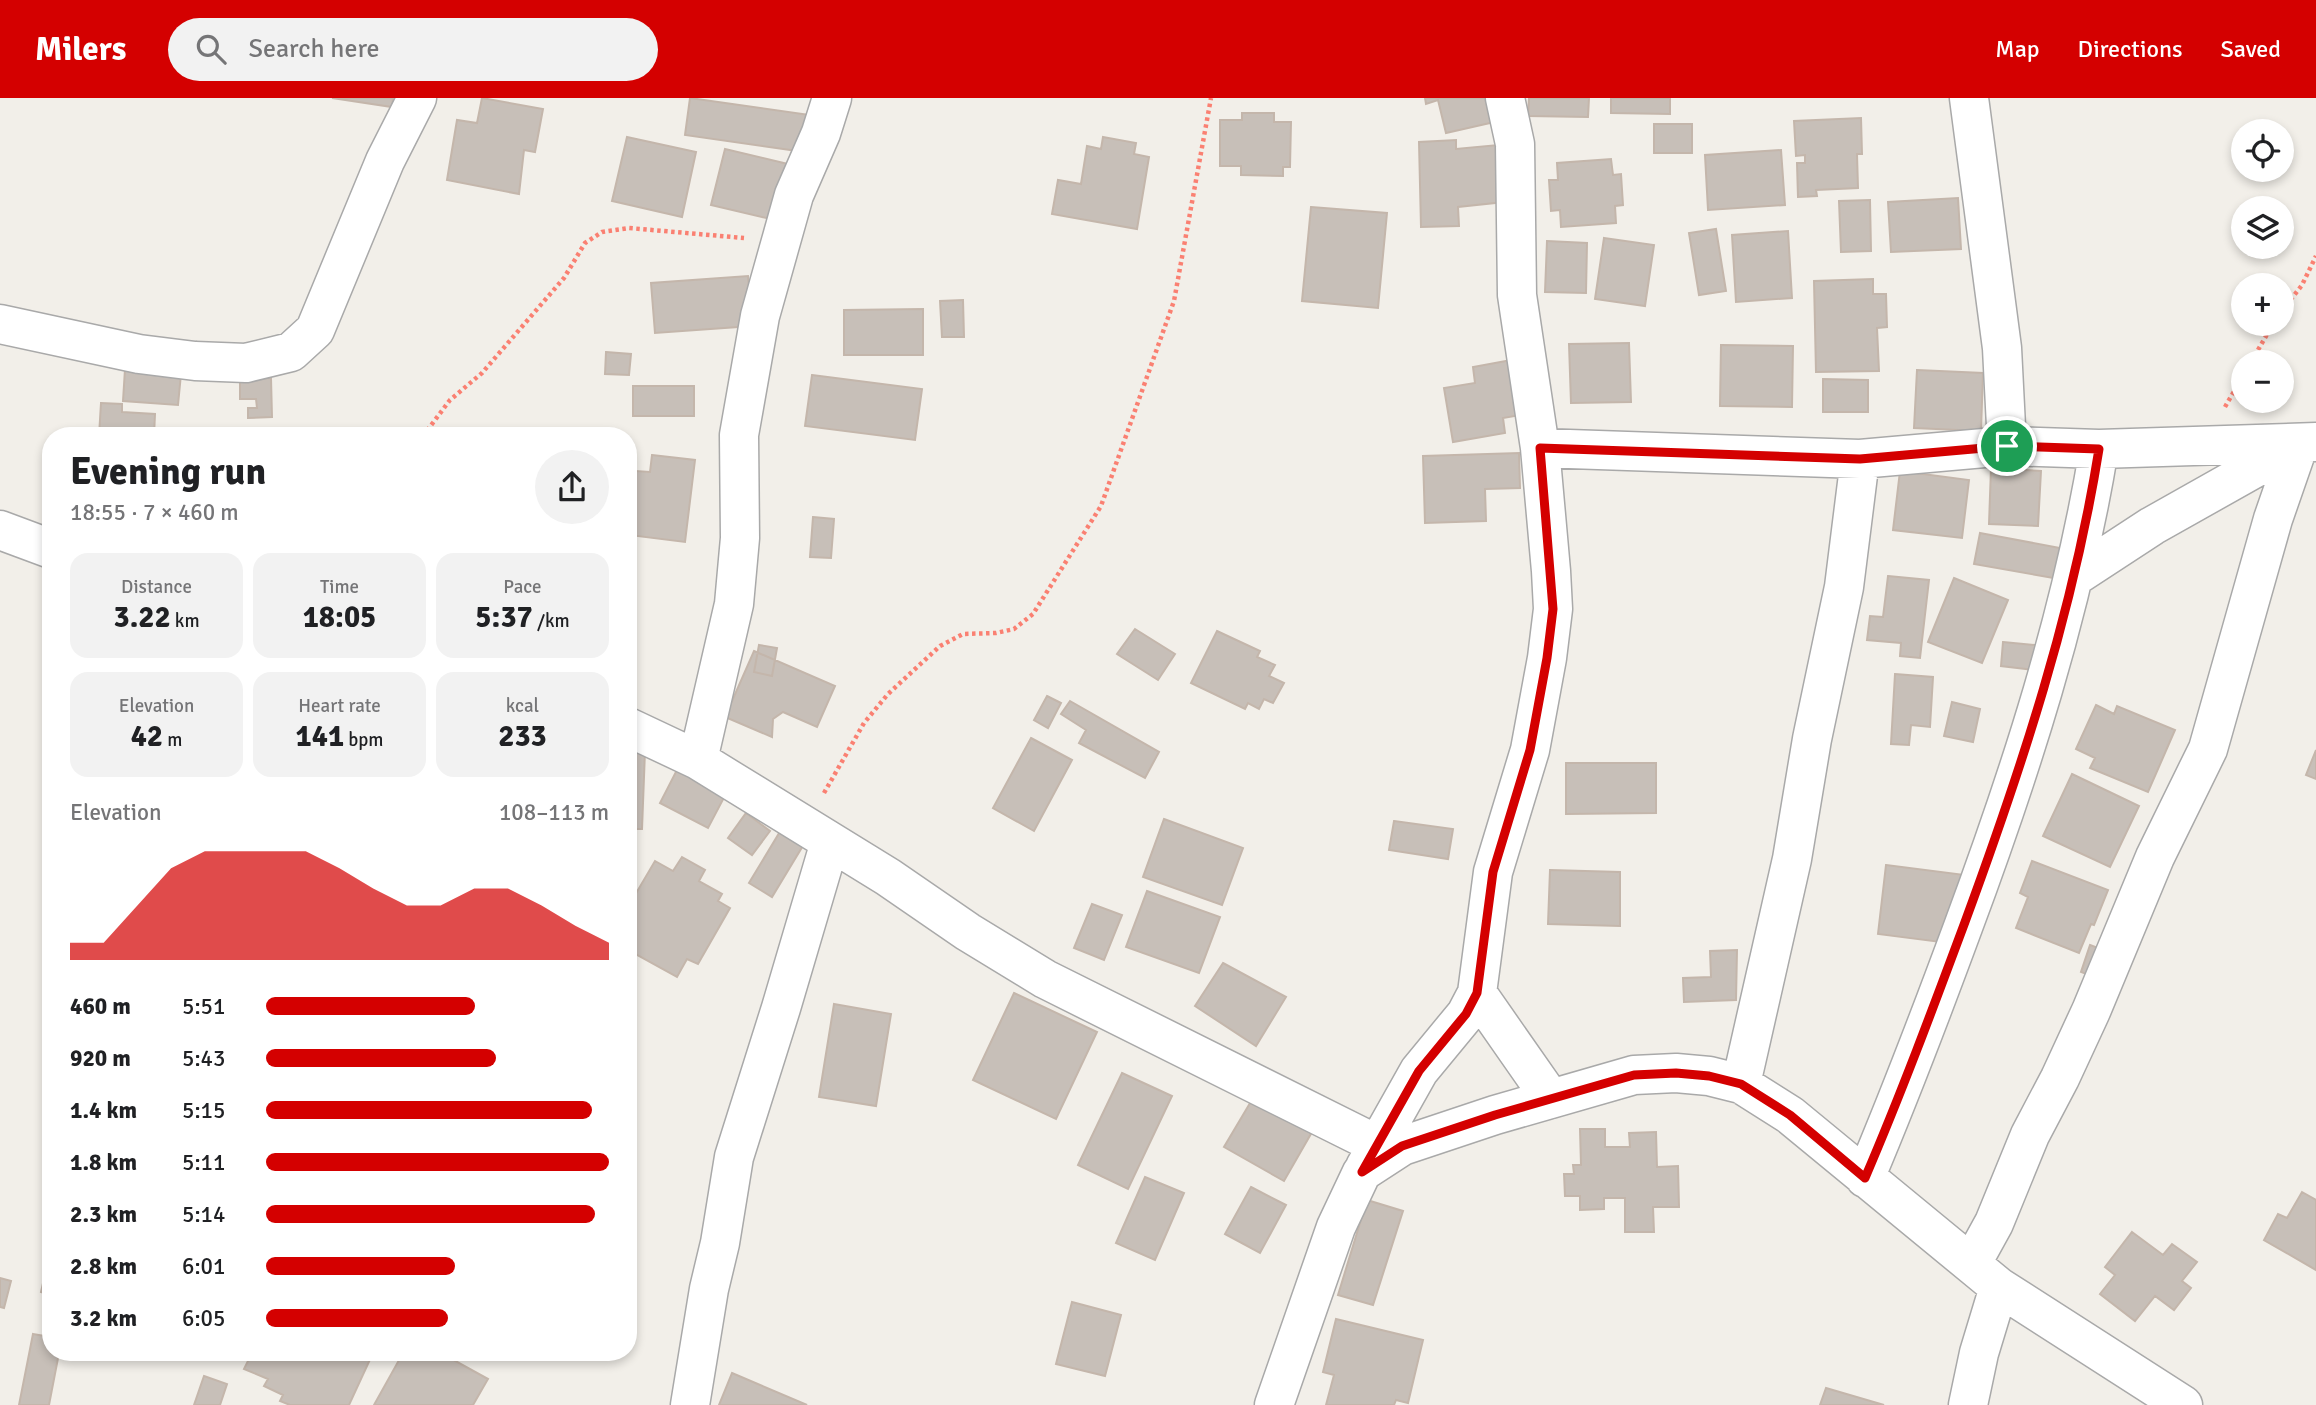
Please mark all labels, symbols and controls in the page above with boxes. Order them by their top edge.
search box [168,18,658,81]
text: Milers [35,29,126,70]
icon: search [192,30,230,68]
text: Search here [248,33,380,65]
text: Map [1995,34,2040,64]
text: Directions [2078,34,2183,64]
text: Saved [2221,34,2281,64]
map controls [2231,119,2294,413]
button: locate [2231,119,2294,182]
button: layers [2231,196,2294,259]
button: + [2231,273,2294,336]
button: − [2231,350,2294,413]
pin [1977,416,2037,476]
icon: arrive [1988,427,2026,465]
text: Evening run [70,448,266,495]
button: share [535,450,609,524]
text: 18:55 · 7 × 460 m [70,498,239,527]
text: Distance [121,575,192,599]
text: Time [320,575,359,599]
text: Pace [503,575,542,599]
text: 3.22 [113,599,171,636]
text: 18:05 [303,599,376,636]
text: 5:37 [475,599,533,636]
text: km [171,609,200,633]
text: /km [533,609,570,633]
text: Elevation [119,694,194,718]
text: Heart rate [298,694,381,718]
text: kcal [506,694,539,718]
text: 42 [131,718,163,755]
text: 141 [295,718,344,755]
text: 233 [498,718,547,755]
text: m [163,728,182,752]
text: bpm [344,728,384,752]
text: Elevation [70,798,162,827]
text: 108–113 m [499,798,609,827]
text: 460 m [70,992,131,1021]
text: 5:51 [182,992,225,1021]
text: 920 m [70,1044,131,1073]
text: 5:43 [182,1044,225,1073]
text: 1.4 km [70,1096,137,1125]
text: 5:15 [182,1096,225,1125]
text: 1.8 km [70,1148,137,1177]
text: 5:11 [182,1148,225,1177]
text: 2.3 km [70,1200,137,1229]
text: 5:14 [182,1200,225,1229]
text: 2.8 km [70,1252,137,1281]
text: 6:01 [182,1252,225,1281]
text: 3.2 km [70,1304,137,1333]
text: 6:05 [182,1304,225,1333]

